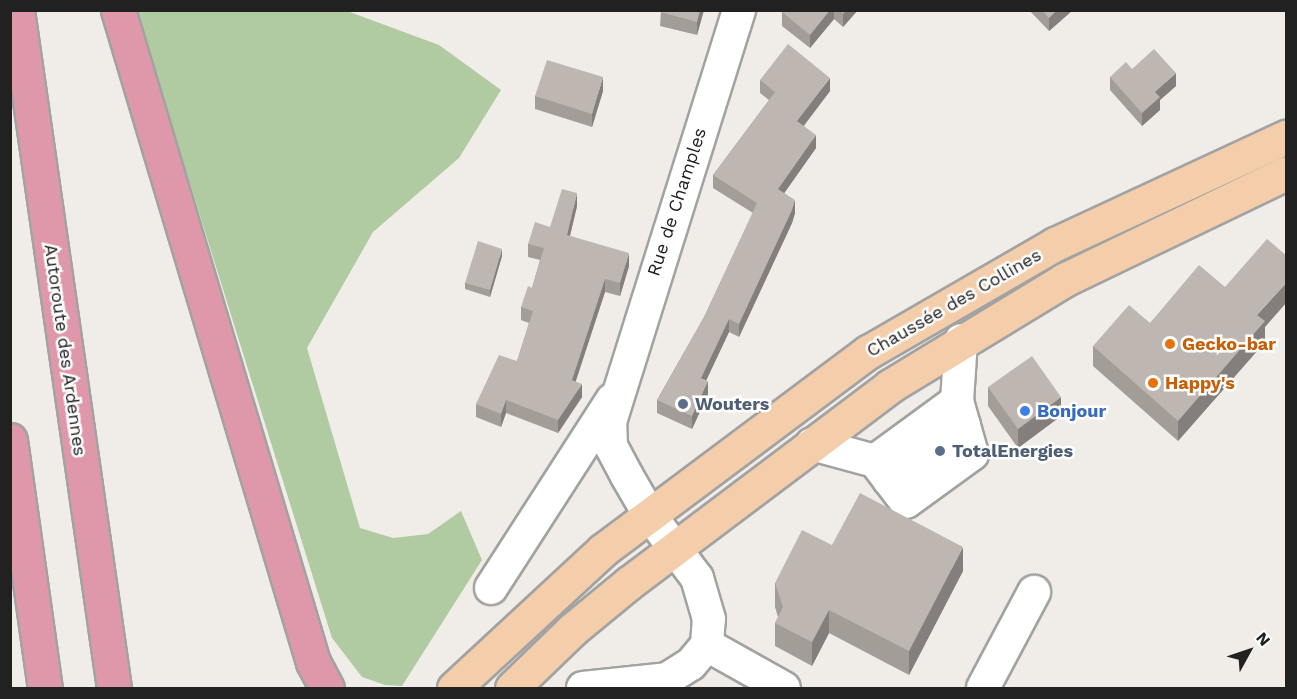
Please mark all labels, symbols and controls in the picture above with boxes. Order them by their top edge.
street label: Rue de Champles [643,125,711,279]
street label: Autoroute des Ardennes [39,242,91,458]
street label: Chaussée des Collines [863,244,1045,362]
place label: Gecko-bar [1182,333,1276,355]
marker: Gecko-bar [1163,337,1177,351]
place label: Happy's [1165,372,1235,394]
marker: Happy's [1146,376,1160,390]
place label: Wouters [695,393,769,415]
marker: Wouters [676,397,690,411]
place label: Bonjour [1037,400,1106,422]
marker: Bonjour [1018,404,1032,418]
place label: TotalEnergies [952,440,1073,462]
marker: TotalEnergies [933,444,947,458]
north arrow [1219,621,1279,681]
text: N [1252,628,1274,650]

